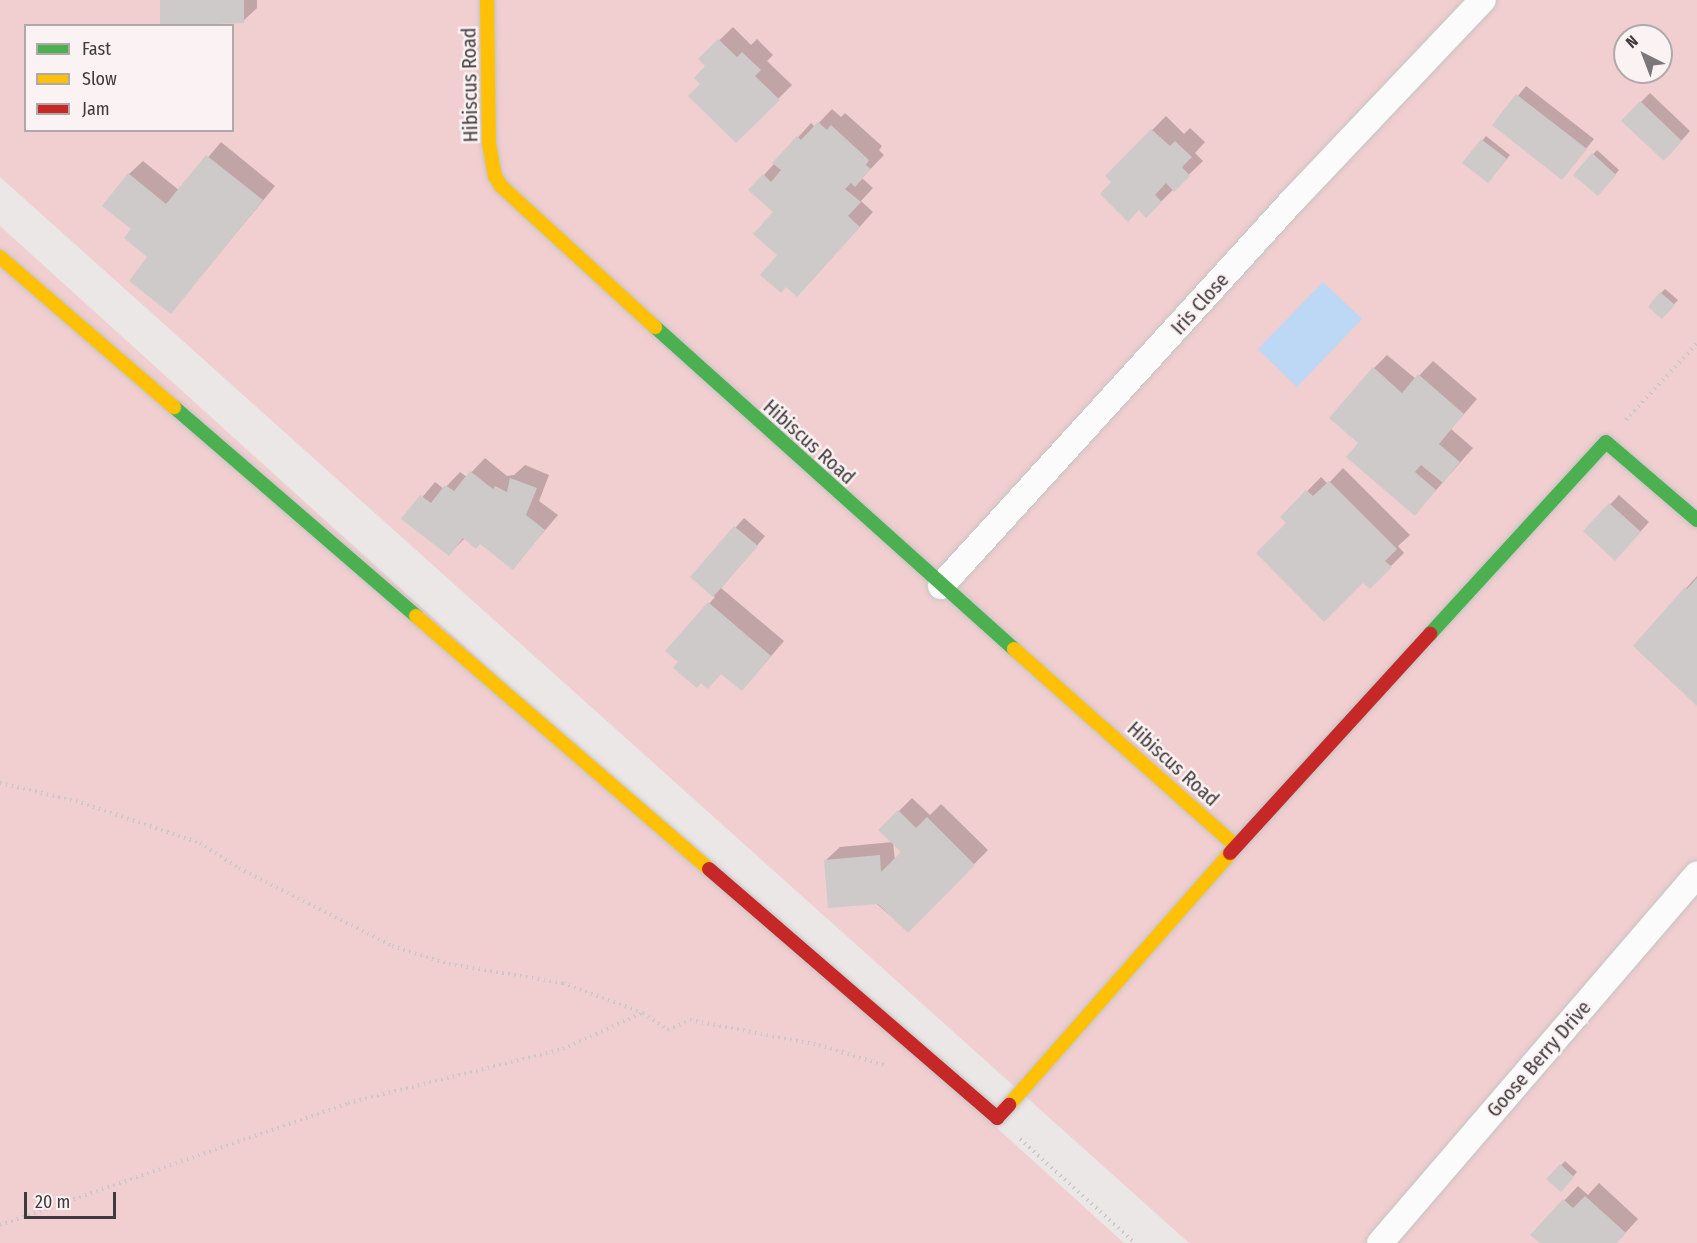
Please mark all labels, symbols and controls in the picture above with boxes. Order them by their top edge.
legend [24,24,234,132]
north arrow [1613,24,1673,84]
street label: Hibiscus Road [457,27,483,143]
text: N [1622,31,1642,52]
text: Fast [82,38,111,60]
text: Slow [82,68,117,90]
text: Jam [82,98,110,120]
street label: Iris Close [1166,268,1234,340]
street label: Hibiscus Road [758,395,860,489]
street label: Hibiscus Road [1122,717,1224,811]
street label: Goose Berry Drive [1482,996,1596,1122]
scale bar [27,1180,118,1218]
text: 20 m [35,1191,70,1213]

